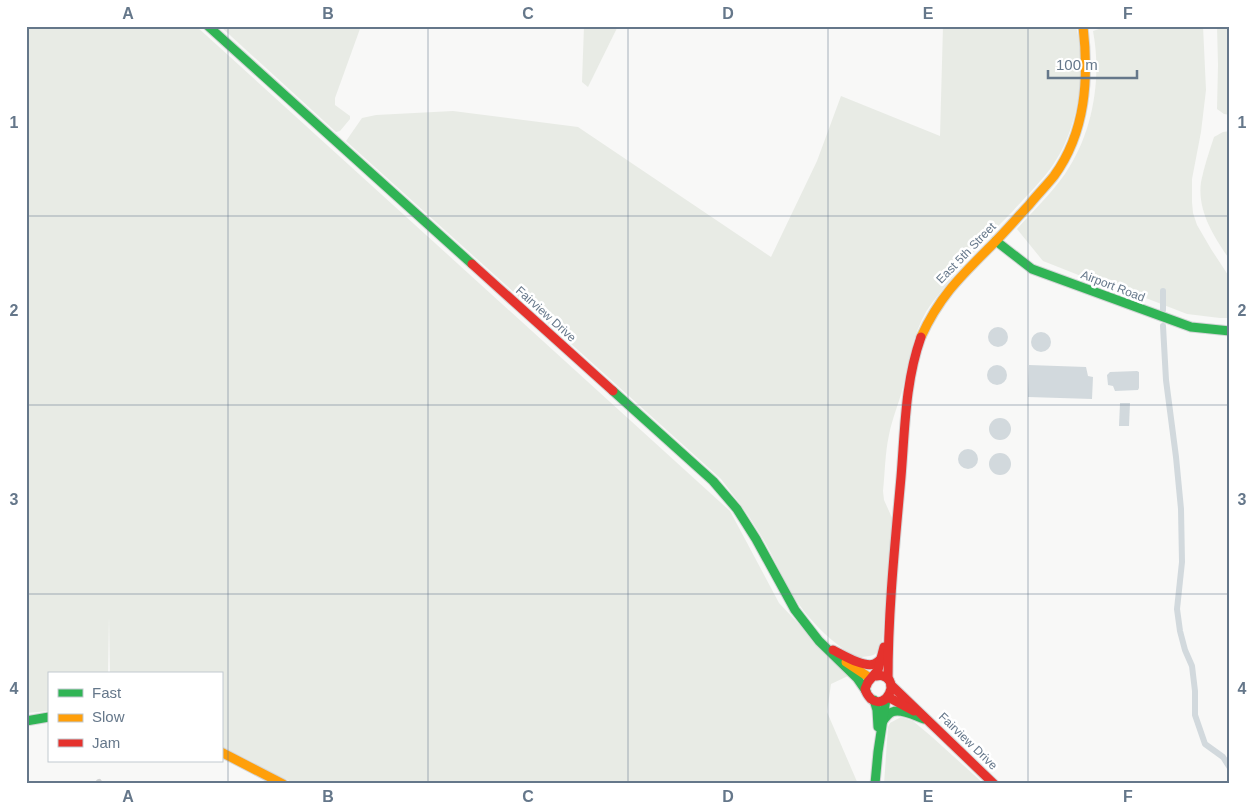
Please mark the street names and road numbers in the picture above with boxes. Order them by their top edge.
street label: East 5th Street [933,219,999,286]
street label: Airport Road [1079,267,1147,305]
street label: Fairview Drive [513,283,579,345]
street label: Fairview Drive [936,710,1000,773]

